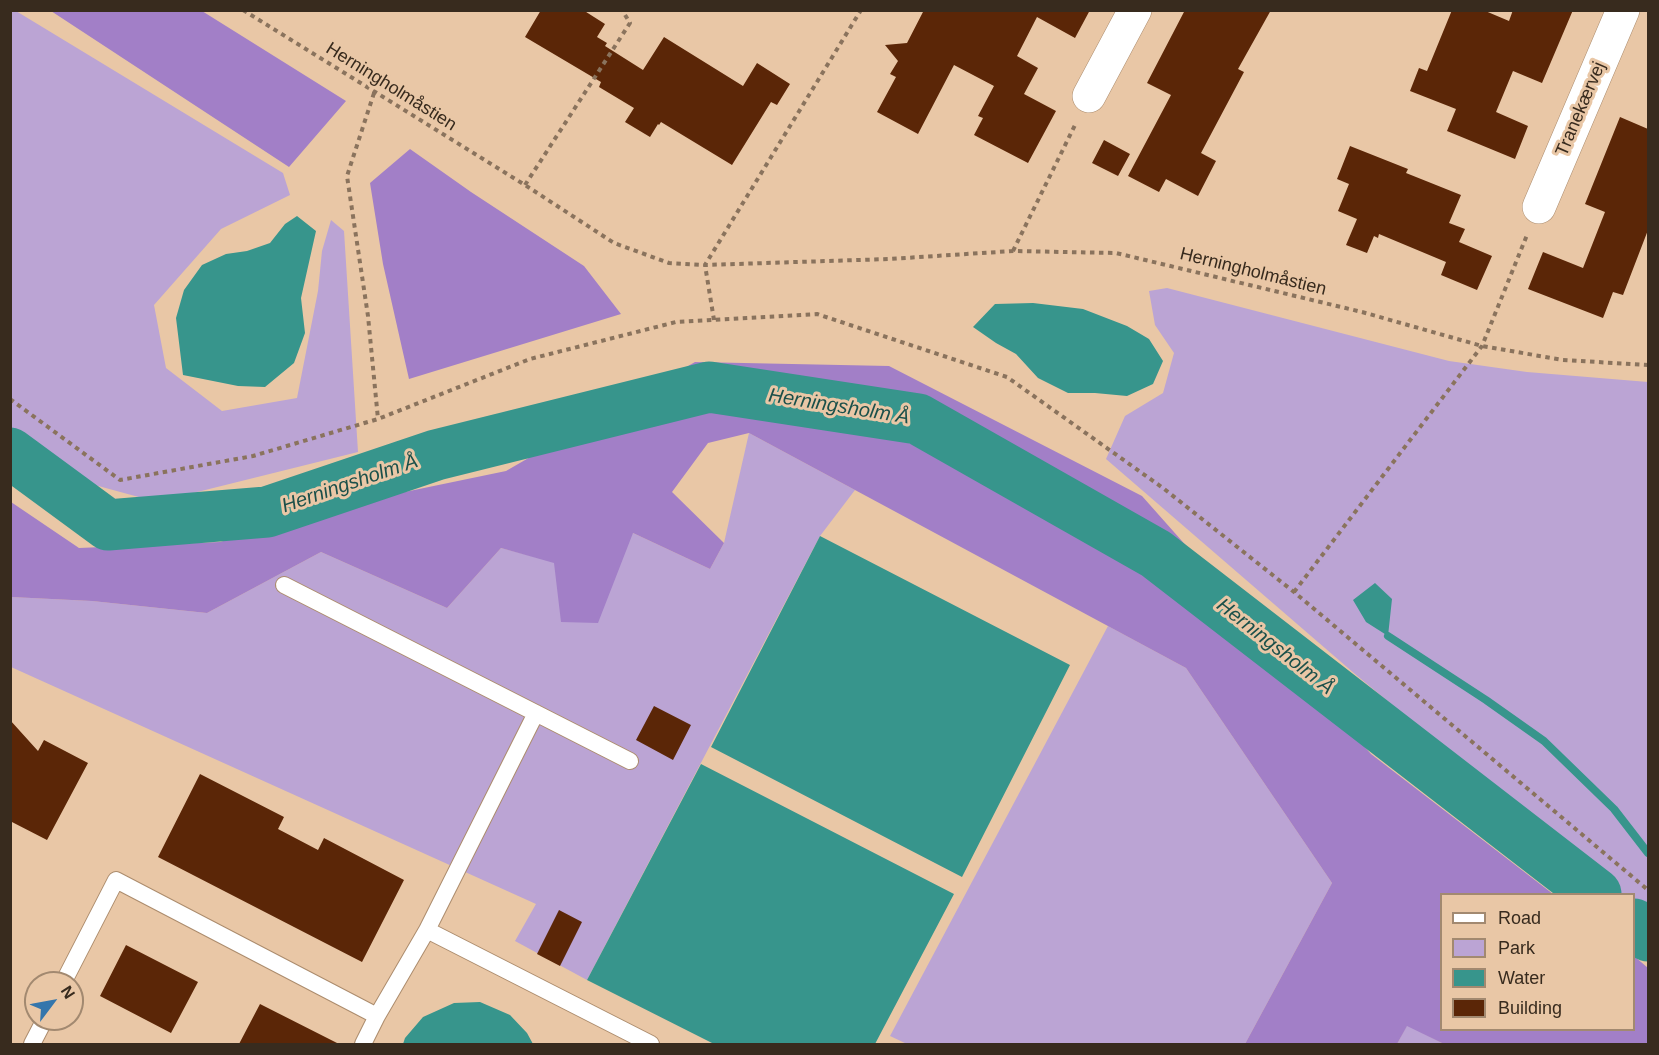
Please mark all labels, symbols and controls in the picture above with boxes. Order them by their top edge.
street label: Herningholmåstien [322,38,460,136]
street label: Tranekærvej [1551,59,1611,159]
street label: Herningholmåstien [1178,243,1328,301]
water label: Herningsholm Å [767,384,911,430]
water label: Herningsholm Å [279,449,421,519]
water label: Herningsholm Å [1212,594,1338,700]
legend [1440,893,1635,1031]
text: Road [1498,908,1541,928]
text: Park [1498,938,1535,958]
text: Water [1498,968,1545,988]
north arrow [24,971,84,1031]
text: N [58,983,78,1002]
text: Building [1498,998,1562,1018]

